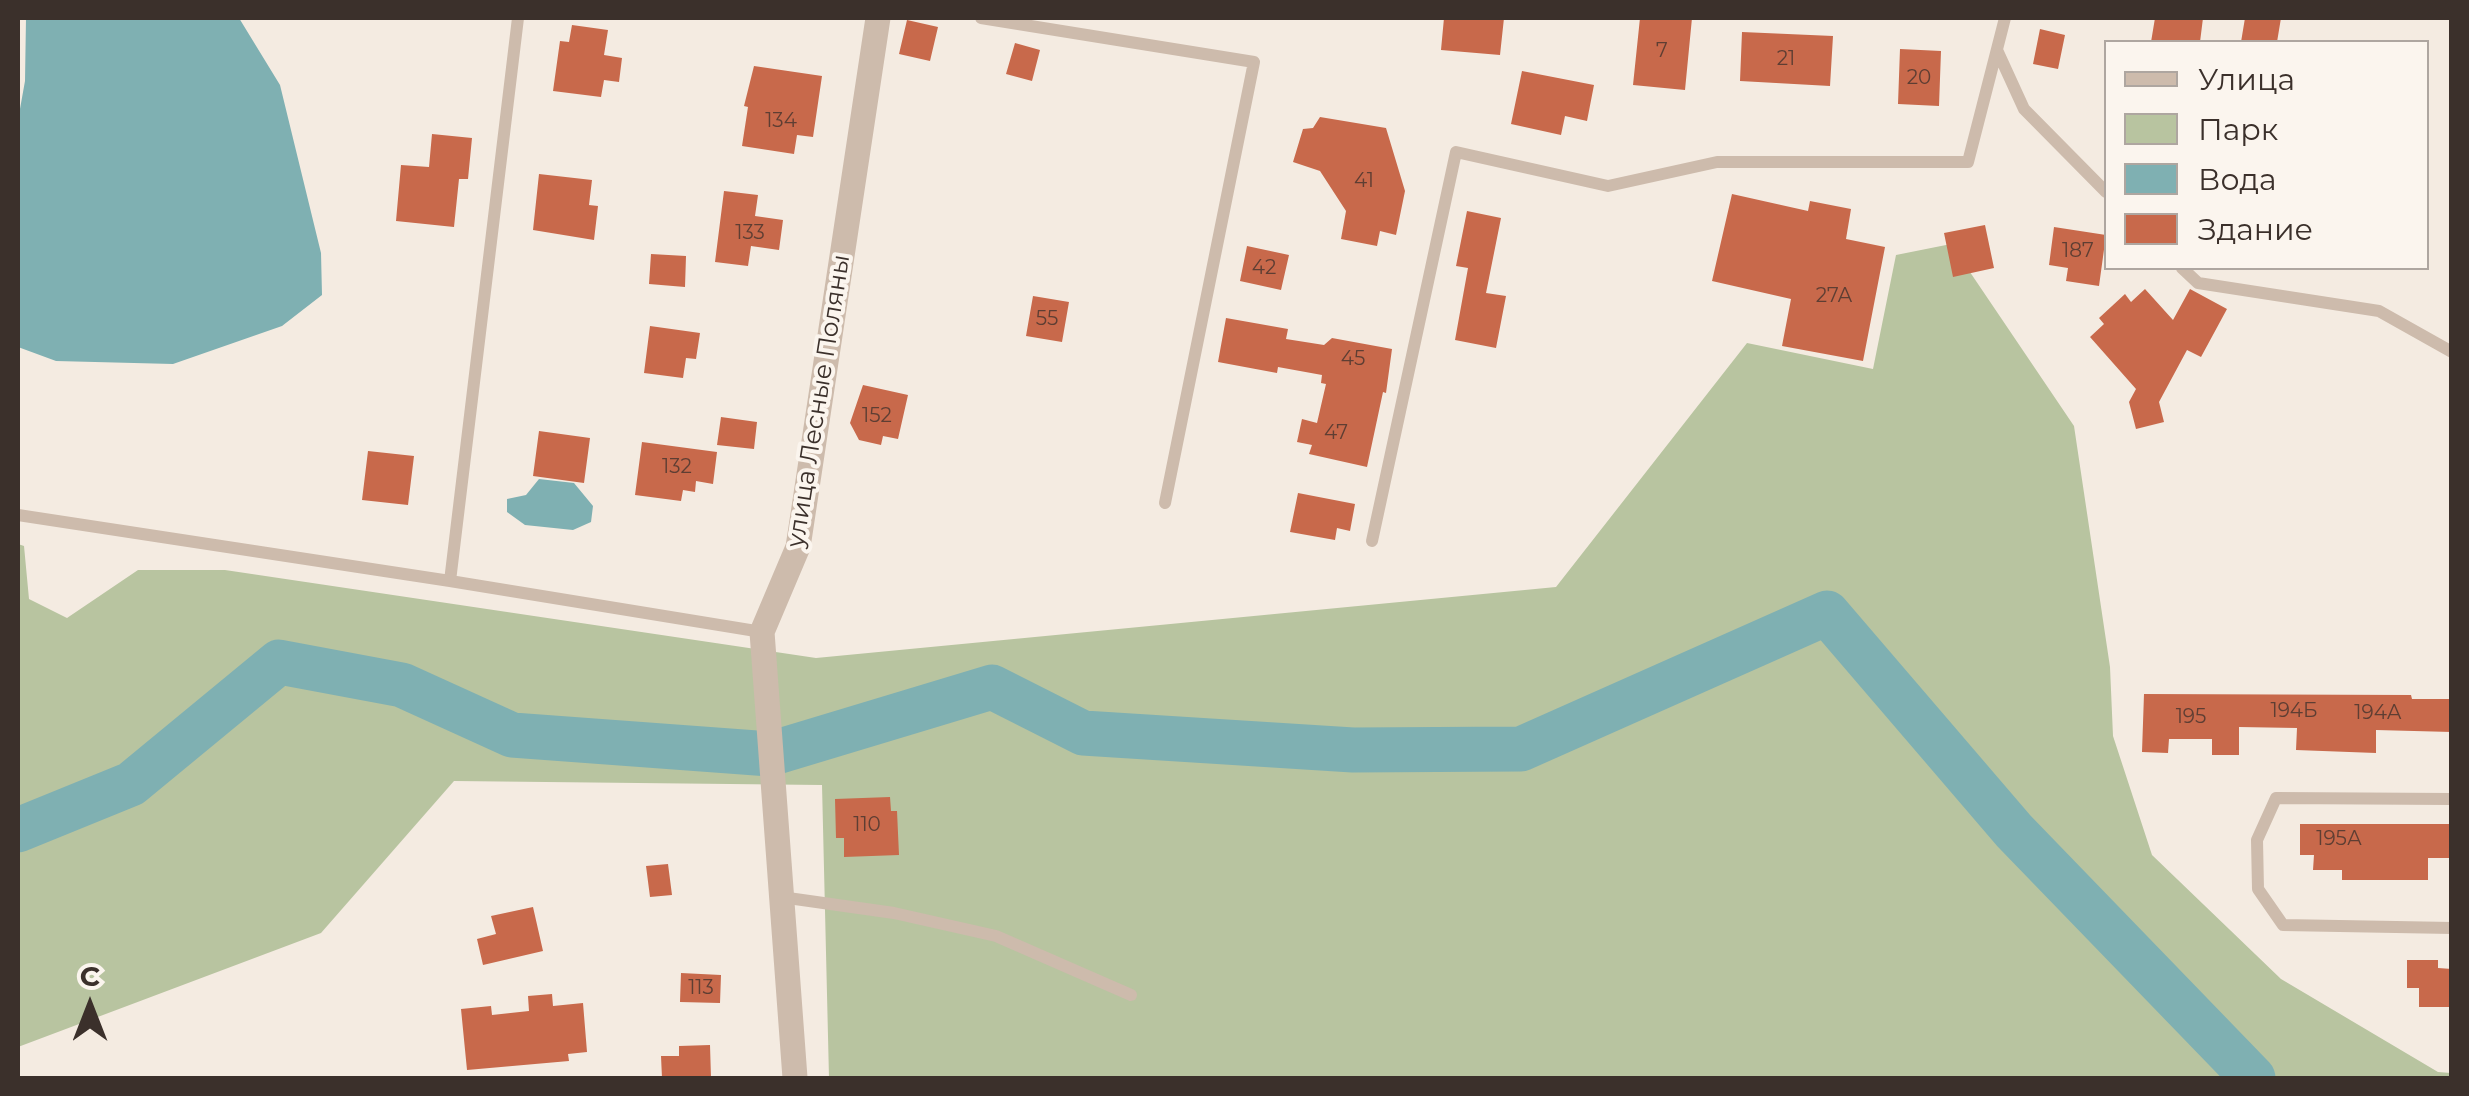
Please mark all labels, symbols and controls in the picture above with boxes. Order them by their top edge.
house number: 7 [1656,39,1668,63]
legend [2104,40,2429,270]
house number: 21 [1777,47,1795,71]
text: Улица [2198,61,2295,98]
house number: 20 [1907,66,1931,90]
house number: 134 [765,109,797,133]
text: Парк [2198,111,2278,148]
text: Вода [2198,161,2277,198]
house number: 41 [1354,169,1374,193]
text: Здание [2198,211,2313,248]
house number: 133 [735,221,765,245]
house number: 187 [2062,239,2094,263]
street label: улица Лесные Поляны [781,252,857,550]
house number: 42 [1252,256,1276,280]
house number: 27А [1816,284,1852,308]
house number: 55 [1036,307,1058,331]
house number: 45 [1341,347,1365,371]
house number: 152 [862,404,892,428]
house number: 47 [1324,421,1348,445]
house number: 132 [662,455,692,479]
house number: 194Б [2270,699,2318,723]
house number: 194А [2354,701,2402,725]
house number: 195 [2176,705,2206,729]
house number: 110 [853,813,881,837]
house number: 195А [2316,827,2362,851]
north arrow [40,956,140,1056]
text: С [80,959,100,993]
house number: 113 [688,976,714,1000]

